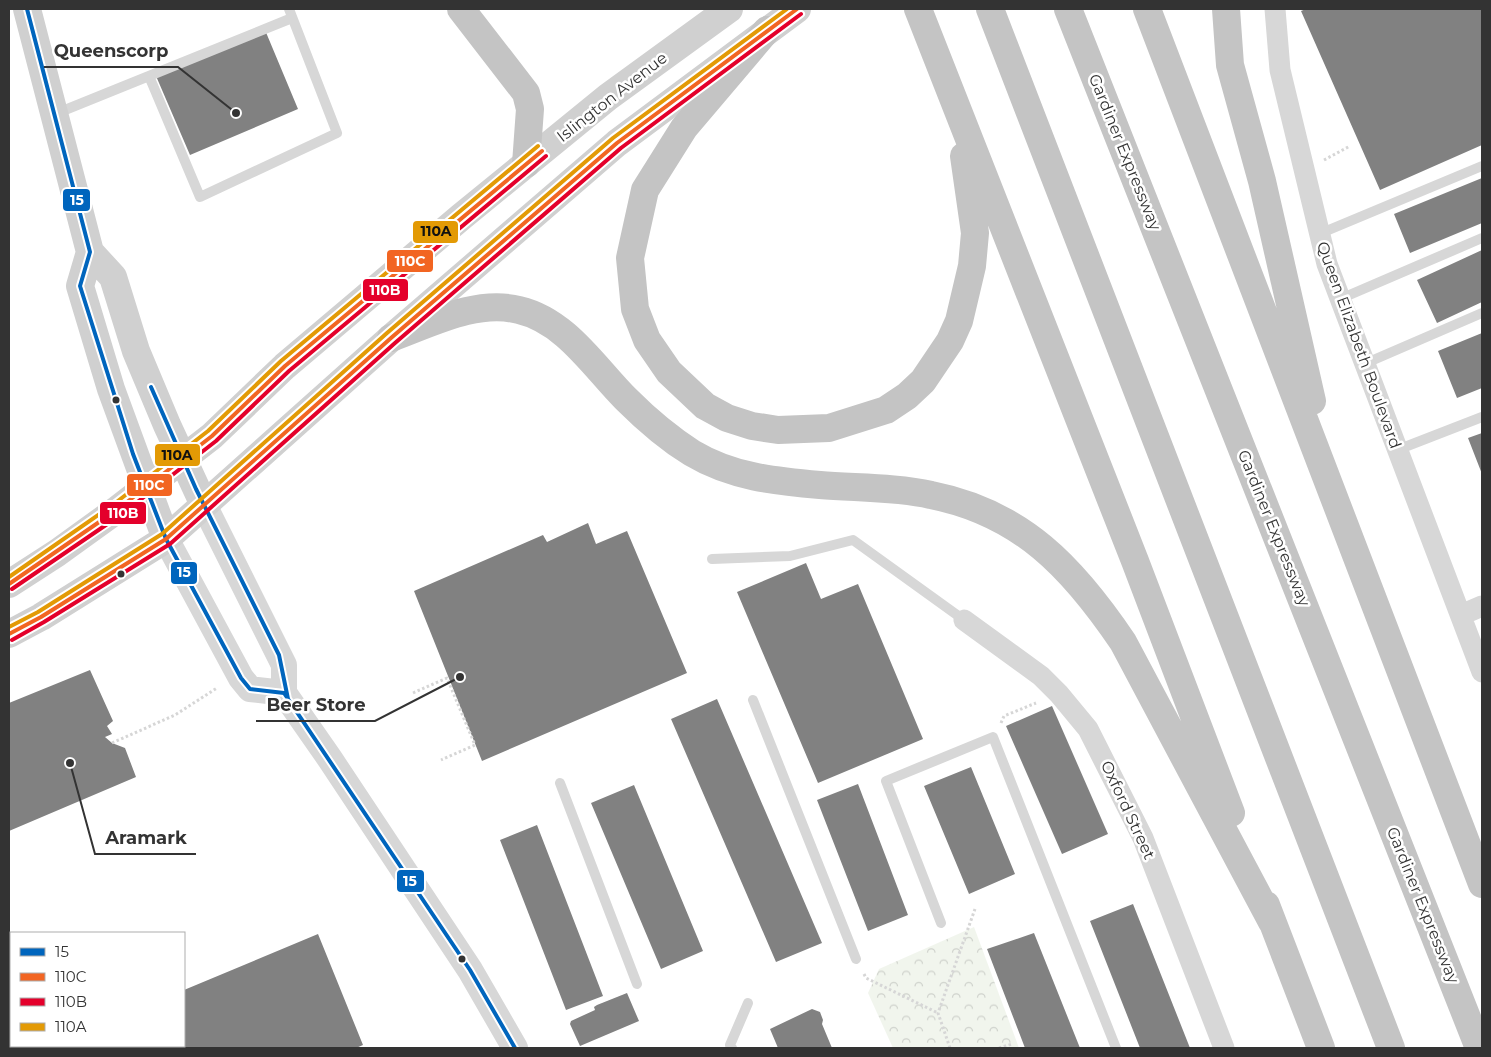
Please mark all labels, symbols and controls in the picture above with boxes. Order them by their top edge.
callout: Queenscorp [44,34,178,67]
text: Queenscorp [54,40,168,62]
street label: Islington Avenue [553,48,671,146]
street label: Gardiner Expressway [1085,71,1165,233]
line badge: 15 [62,188,91,212]
text: 15 [70,191,84,209]
line badge: 110A [412,220,459,244]
text: 110A [420,222,452,240]
street label: Queen Elizabeth Boulevard [1313,239,1405,451]
line badge: 110C [386,249,434,273]
text: 110C [395,252,425,270]
line badge: 110B [362,278,409,302]
text: 110B [369,281,401,299]
unlabelled marker [111,395,121,405]
line badge: 110A [154,443,201,467]
text: 110A [161,446,193,464]
street label: Gardiner Expressway [1234,447,1314,609]
line badge: 110C [126,473,173,497]
text: 110C [134,476,164,494]
line badge: 110B [99,501,147,525]
text: 110B [107,504,139,522]
line badge: 15 [170,561,198,585]
text: 15 [177,563,191,581]
unlabelled marker [116,569,126,579]
callout: Beer Store [256,688,375,721]
text: Beer Store [266,694,366,716]
street label: Oxford Street [1097,758,1159,863]
callout: Aramark [95,821,196,854]
street label: Gardiner Expressway [1383,824,1463,986]
text: Aramark [104,827,187,849]
line badge: 15 [396,869,425,893]
text: 15 [403,872,417,890]
legend [10,932,185,1047]
text: 15 [55,942,69,961]
unlabelled marker [457,954,467,964]
text: 110C [55,967,87,986]
text: 110B [55,992,87,1011]
text: 110A [55,1017,87,1036]

